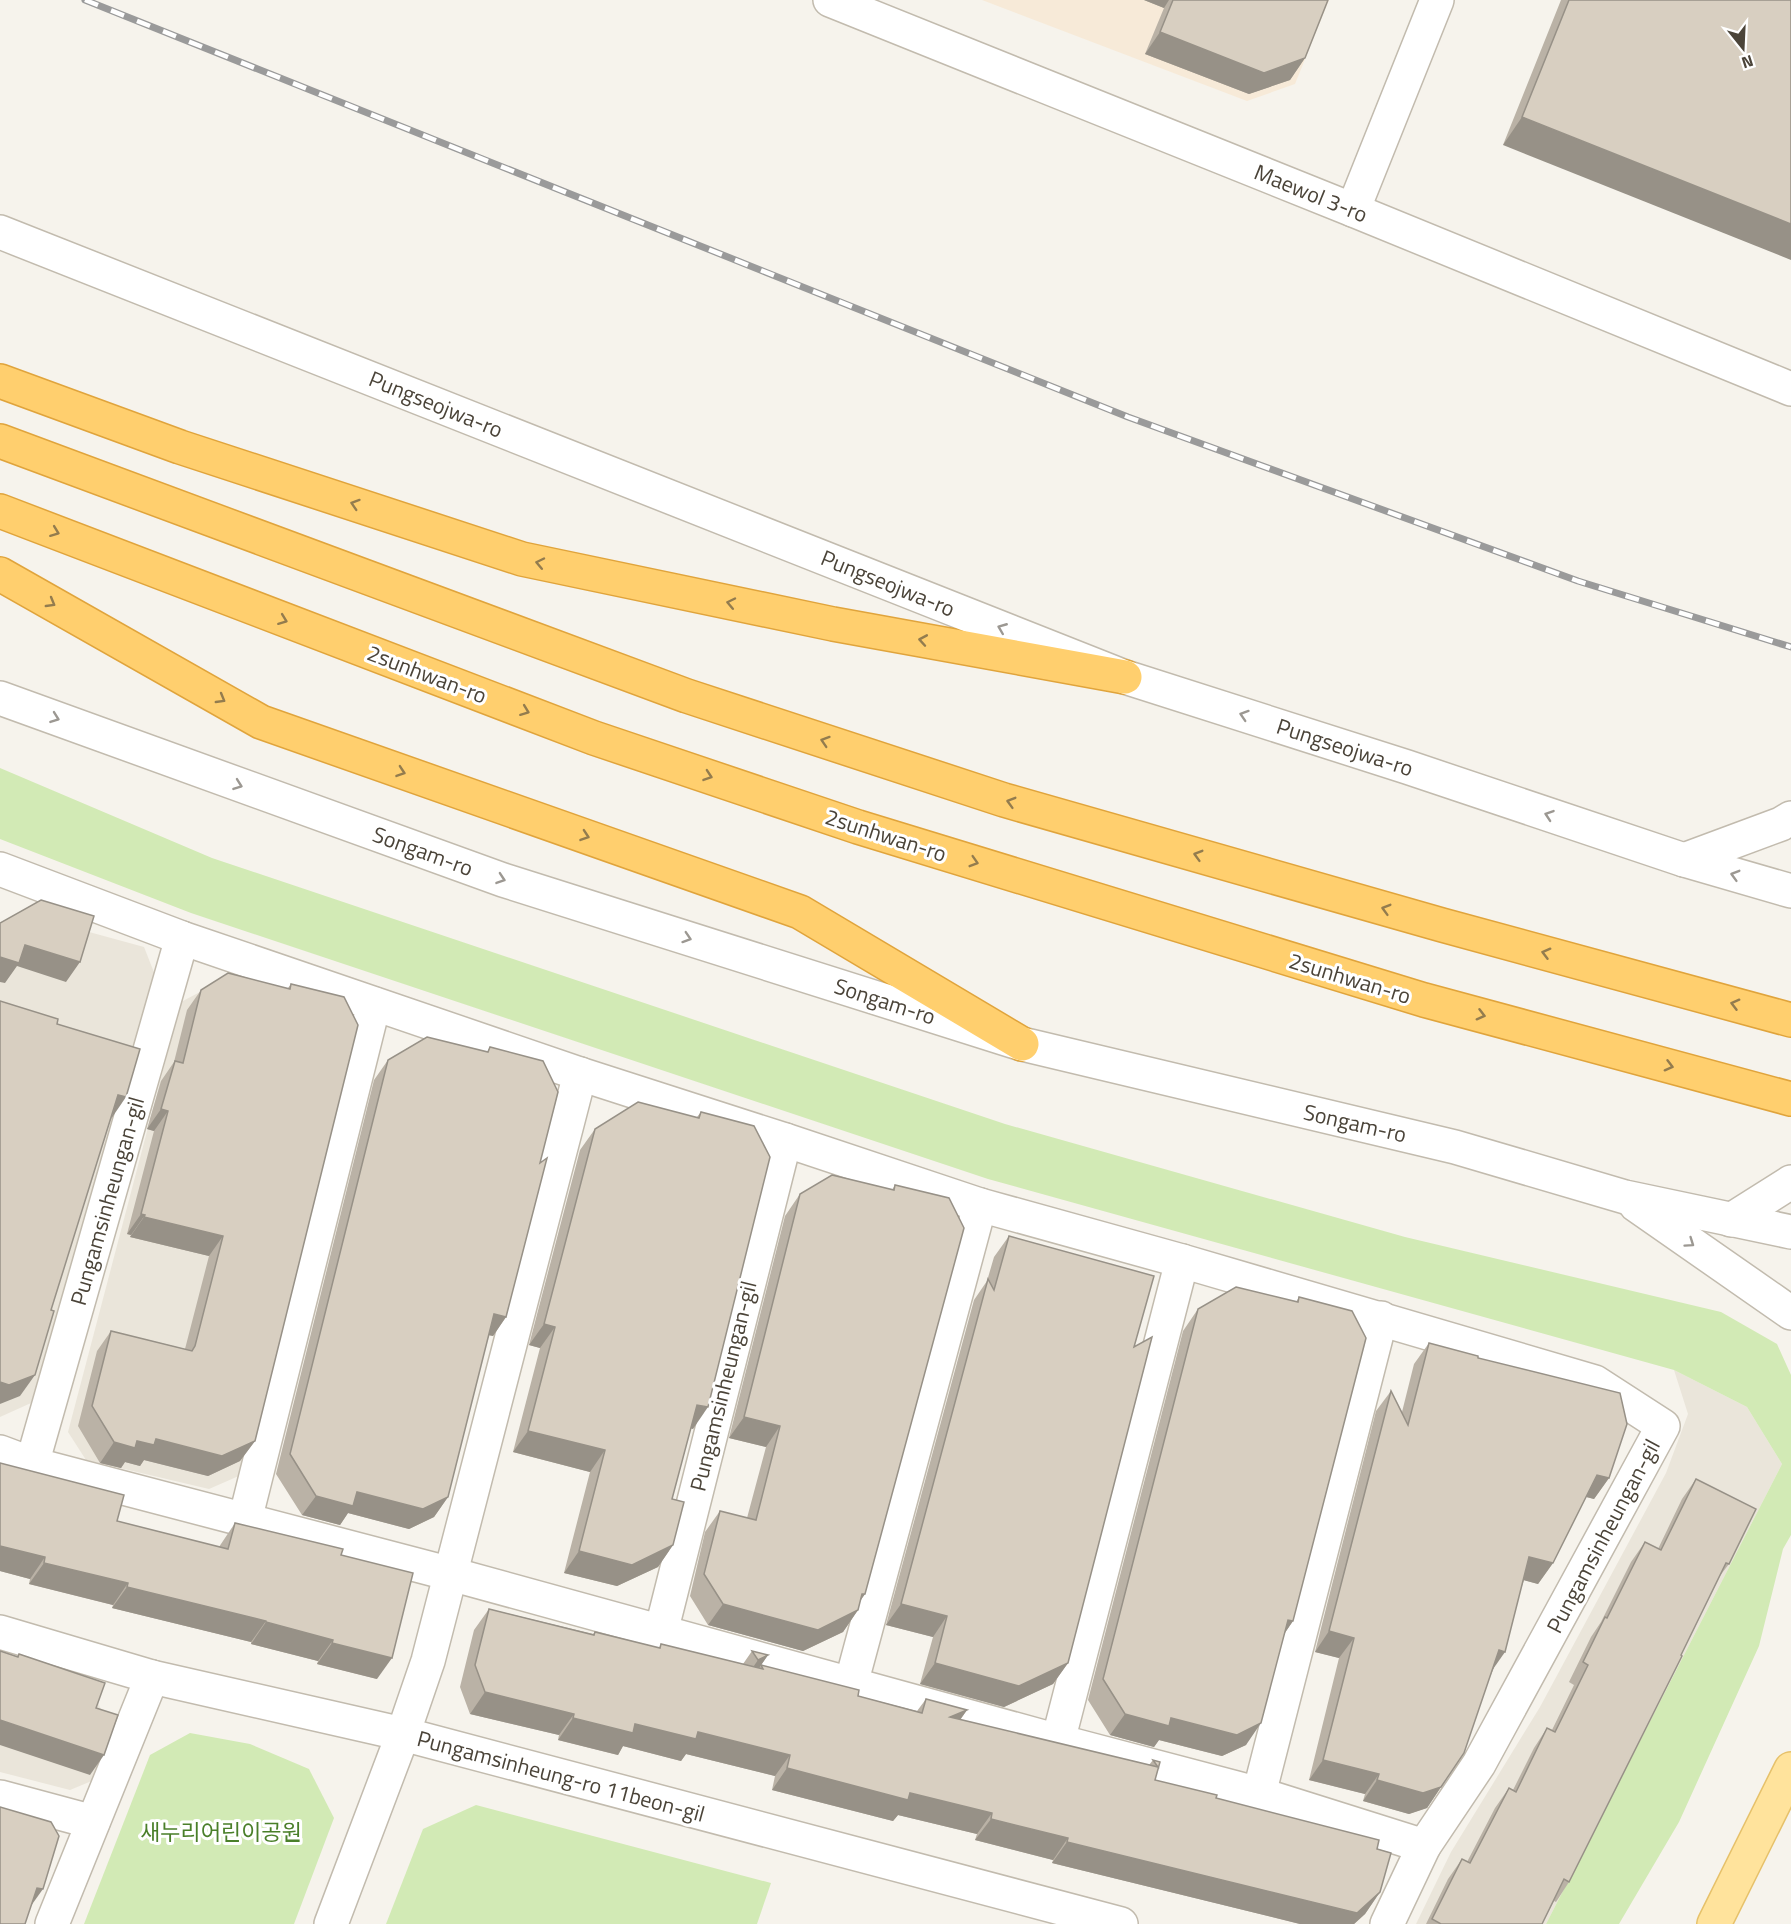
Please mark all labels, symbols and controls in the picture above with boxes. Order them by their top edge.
north arrow [1713,18,1773,78]
text: N [1739,49,1757,75]
street label: Maewol 3-ro [1249,155,1373,231]
street label: Pungseojwa-ro [364,362,508,446]
one-way arrow [350,499,361,511]
one-way arrow [49,525,59,538]
street label: Pungseojwa-ro [816,541,960,625]
one-way arrow [536,557,546,570]
one-way arrow [45,596,55,607]
one-way arrow [727,597,737,610]
one-way arrow [278,612,288,625]
one-way arrow [997,623,1008,635]
one-way arrow [918,634,928,647]
street label: 2sunhwan-ro [362,636,492,712]
one-way arrow [214,692,225,703]
one-way arrow [519,704,529,717]
street label: Pungseojwa-ro [1272,709,1418,785]
one-way arrow [1239,710,1250,722]
one-way arrow [49,711,60,724]
one-way arrow [820,736,831,749]
one-way arrow [395,764,406,777]
one-way arrow [702,769,713,782]
one-way arrow [233,777,243,790]
one-way arrow [1006,797,1017,809]
street label: 2sunhwan-ro [821,799,951,871]
one-way arrow [1544,810,1555,822]
street label: Songam-ro [368,817,478,885]
one-way arrow [579,829,590,842]
one-way arrow [1193,850,1203,863]
one-way arrow [968,855,979,867]
one-way arrow [1730,870,1741,882]
one-way arrow [495,872,506,885]
one-way arrow [1381,904,1392,916]
one-way arrow [681,931,692,943]
street label: 2sunhwan-ro [1285,943,1415,1013]
one-way arrow [1542,948,1552,960]
street label: Songam-ro [830,969,940,1033]
one-way arrow [1730,999,1740,1012]
one-way arrow [1475,1008,1485,1021]
one-way arrow [1663,1059,1674,1071]
street label: Pungamsinheungan-gil [61,1093,153,1309]
street label: Songam-ro [1300,1095,1410,1151]
one-way arrow [1684,1236,1695,1247]
street label: Pungamsinheungan-gil [680,1277,766,1495]
street label: Pungamsinheungan-gil [1537,1433,1669,1639]
street label: Pungamsinheung-ro 11beon-gil [413,1721,709,1831]
park label: 새누리어린이공원 [140,1815,302,1849]

